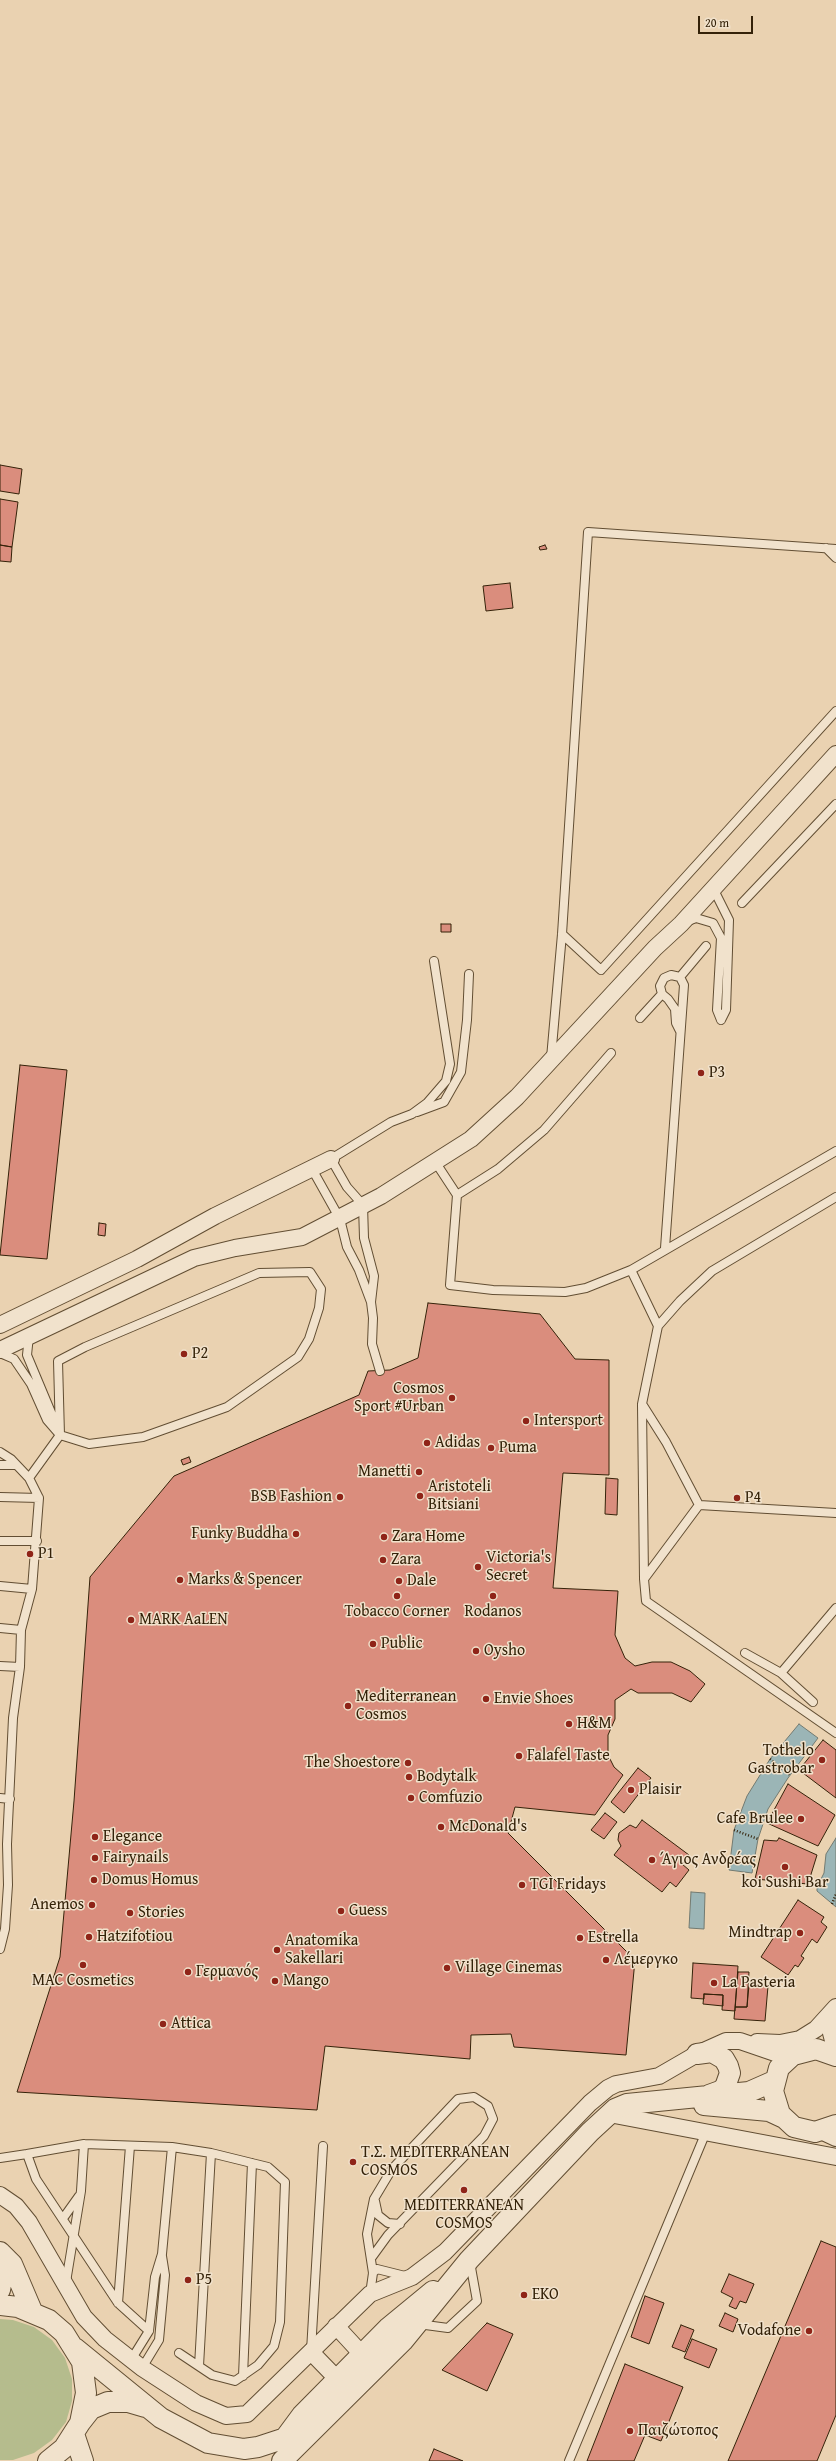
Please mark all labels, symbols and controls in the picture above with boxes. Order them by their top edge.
scale bar [700,8,755,34]
text: 20 m [705,14,729,31]
place label: P3 [709,1063,725,1083]
marker: P3 [696,1068,706,1078]
place label: P2 [192,1344,208,1364]
marker: P2 [179,1349,189,1359]
place label: Cosmos Sport #Urban [354,1379,444,1417]
marker: Cosmos Sport #Urban [447,1393,457,1403]
place label: Intersport [534,1411,603,1431]
marker: Intersport [521,1416,531,1426]
place label: Adidas [435,1433,480,1453]
marker: Adidas [422,1438,432,1448]
place label: Puma [499,1438,537,1458]
marker: Puma [486,1443,496,1453]
place label: Manetti [358,1462,411,1482]
marker: Manetti [414,1467,424,1477]
place label: Aristoteli Bitsiani [428,1477,491,1515]
place label: BSB Fashion [251,1487,332,1507]
place label: P4 [745,1488,761,1508]
marker: Aristoteli Bitsiani [415,1491,425,1501]
marker: BSB Fashion [335,1492,345,1502]
marker: P4 [732,1493,742,1503]
place label: Funky Buddha [192,1524,288,1544]
place label: Zara Home [392,1527,465,1547]
marker: Funky Buddha [291,1529,301,1539]
marker: Zara Home [379,1532,389,1542]
place label: P1 [38,1544,54,1564]
place label: Victoria's Secret [486,1548,551,1586]
marker: P1 [25,1549,35,1559]
place label: Zara [391,1550,421,1570]
marker: Zara [378,1555,388,1565]
marker: Victoria's Secret [473,1562,483,1572]
place label: Marks & Spencer [188,1570,302,1590]
place label: Dale [407,1571,436,1591]
marker: Marks & Spencer [175,1575,185,1585]
marker: Dale [394,1576,404,1586]
marker: Tobacco Corner [392,1591,402,1601]
marker: Rodanos [488,1591,498,1601]
place label: Tobacco Corner [345,1602,449,1622]
place label: Rodanos [465,1602,521,1622]
place label: MARK AaLEN [139,1610,228,1630]
marker: MARK AaLEN [126,1615,136,1625]
place label: Public [381,1634,423,1654]
marker: Public [368,1639,378,1649]
place label: Oysho [484,1641,525,1661]
marker: Oysho [471,1646,481,1656]
place label: Mediterranean Cosmos [356,1687,456,1725]
place label: Envie Shoes [494,1689,573,1709]
marker: Envie Shoes [481,1694,491,1704]
marker: Mediterranean Cosmos [343,1701,353,1711]
place label: H&M [577,1714,612,1734]
marker: H&M [564,1719,574,1729]
place label: Tothelo Gastrobar [748,1741,814,1779]
place label: Falafel Taste [527,1746,610,1766]
marker: Falafel Taste [514,1751,524,1761]
place label: The Shoestore [305,1753,400,1773]
marker: Tothelo Gastrobar [817,1755,827,1765]
marker: The Shoestore [403,1758,413,1768]
place label: Bodytalk [417,1767,477,1787]
marker: Bodytalk [404,1772,414,1782]
place label: Plaisir [639,1780,682,1800]
marker: Plaisir [626,1785,636,1795]
place label: Comfuzio [419,1788,482,1808]
marker: Comfuzio [406,1793,416,1803]
place label: Cafe Brulee [717,1809,793,1829]
marker: Cafe Brulee [796,1814,806,1824]
place label: McDonald's [449,1817,527,1837]
marker: McDonald's [436,1822,446,1832]
place label: Elegance [103,1827,162,1847]
marker: Elegance [90,1832,100,1842]
place label: Fairynails [103,1848,169,1868]
place label: Άγιος Ανδρέας [660,1850,756,1870]
marker: Fairynails [90,1853,100,1863]
marker: Άγιος Ανδρέας [647,1855,657,1865]
marker: koi Sushi Bar [780,1862,790,1872]
place label: Domus Homus [102,1870,198,1890]
place label: koi Sushi Bar [741,1873,829,1893]
marker: Domus Homus [89,1875,99,1885]
place label: TGI Fridays [530,1875,606,1895]
marker: TGI Fridays [517,1880,527,1890]
place label: Anemos [30,1895,84,1915]
marker: Anemos [87,1900,97,1910]
place label: Guess [349,1901,387,1921]
place label: Stories [138,1903,185,1923]
marker: Guess [336,1906,346,1916]
marker: Stories [125,1908,135,1918]
place label: Mindtrap [729,1923,792,1943]
place label: Hatzifotiou [97,1927,173,1947]
place label: Estrella [588,1928,638,1948]
marker: Mindtrap [795,1928,805,1938]
place label: Anatomika Sakellari [285,1931,358,1969]
marker: Hatzifotiou [84,1932,94,1942]
marker: Estrella [575,1933,585,1943]
marker: Anatomika Sakellari [272,1945,282,1955]
place label: Λέμεργκο [614,1950,678,1970]
marker: Λέμεργκο [601,1955,611,1965]
place label: Village Cinemas [455,1958,562,1978]
marker: MAC Cosmetics [78,1960,88,1970]
place label: Γερμανός [196,1962,258,1982]
marker: Village Cinemas [442,1963,452,1973]
marker: Γερμανός [183,1967,193,1977]
place label: MAC Cosmetics [32,1971,134,1991]
place label: Mango [283,1971,329,1991]
place label: La Pasteria [722,1973,795,1993]
marker: Mango [270,1976,280,1986]
marker: La Pasteria [709,1978,719,1988]
place label: Attica [171,2014,211,2034]
marker: Attica [158,2019,168,2029]
place label: Τ.Σ. MEDITERRANEAN COSMOS [361,2143,509,2181]
marker: Τ.Σ. MEDITERRANEAN COSMOS [348,2157,358,2167]
marker: MEDITERRANEAN COSMOS [459,2185,469,2195]
place label: MEDITERRANEAN COSMOS [404,2196,524,2234]
place label: P5 [196,2270,212,2290]
marker: P5 [183,2275,193,2285]
place label: EKO [532,2285,559,2305]
marker: EKO [519,2290,529,2300]
place label: Vodafone [737,2321,801,2341]
marker: Vodafone [804,2326,814,2336]
place label: Παιζώτοπος [638,2421,718,2441]
marker: Παιζώτοπος [625,2426,635,2436]

